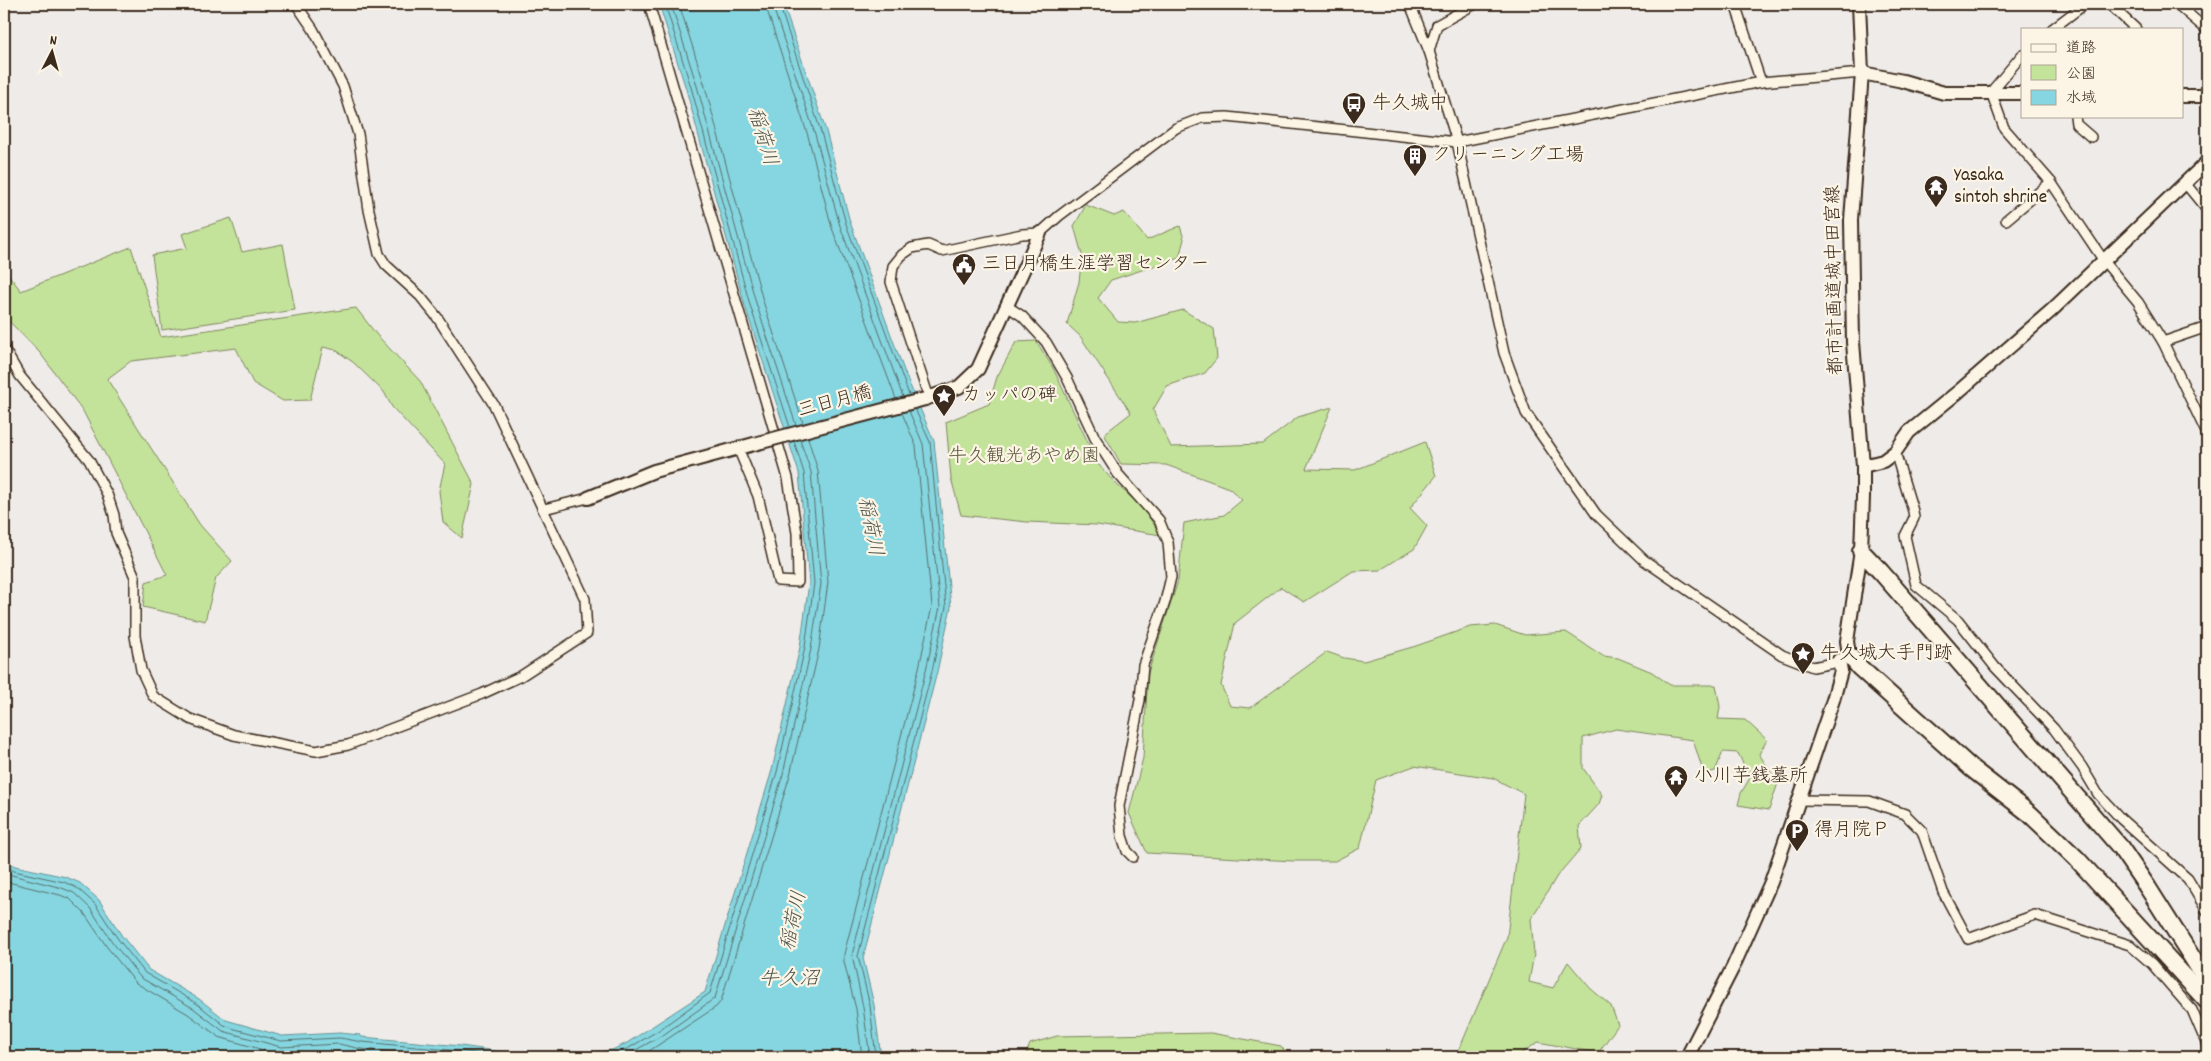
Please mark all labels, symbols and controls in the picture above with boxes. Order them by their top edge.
north arrow [28,28,78,78]
legend [2021,28,2184,118]
text: N [49,31,58,51]
text: 道路 [2066,38,2096,60]
text: 公園 [2066,64,2096,86]
text: 水域 [2066,88,2096,110]
bus stop icon: 牛久城中 [1341,91,1367,125]
place label: 牛久城中 [1372,91,1448,118]
water label: 稲荷川 [739,104,783,170]
building icon: クリーニング工場 [1402,143,1428,177]
place label: クリーニング工場 [1432,143,1584,170]
place label: Yasaka sintoh shrine [1954,163,2047,212]
temple icon: Yasaka sintoh shrine [1923,174,1949,208]
street label: 都市計画道城中田宮線 [1821,185,1851,375]
public building icon: 三日月橋生涯学習センター [951,252,977,286]
place label: 三日月橋生涯学習センター [982,252,1209,279]
street label: 三日月橋 [795,380,875,426]
place icon: カッパの碑 [931,383,957,417]
place label: カッパの碑 [962,383,1057,410]
park label: 牛久観光あやめ園 [948,444,1100,471]
water label: 稲荷川 [850,495,888,559]
place icon: 牛久城大手門跡 [1790,641,1816,675]
place label: 牛久城大手門跡 [1820,641,1953,668]
temple icon: 小川芋銭墓所 [1663,764,1689,798]
place label: 小川芋銭墓所 [1694,764,1808,791]
parking icon: 得月院Ｐ [1784,818,1810,852]
place label: 得月院Ｐ [1814,818,1890,845]
water label: 稲荷川 [775,889,815,953]
water label: 牛久沼 [759,966,821,994]

